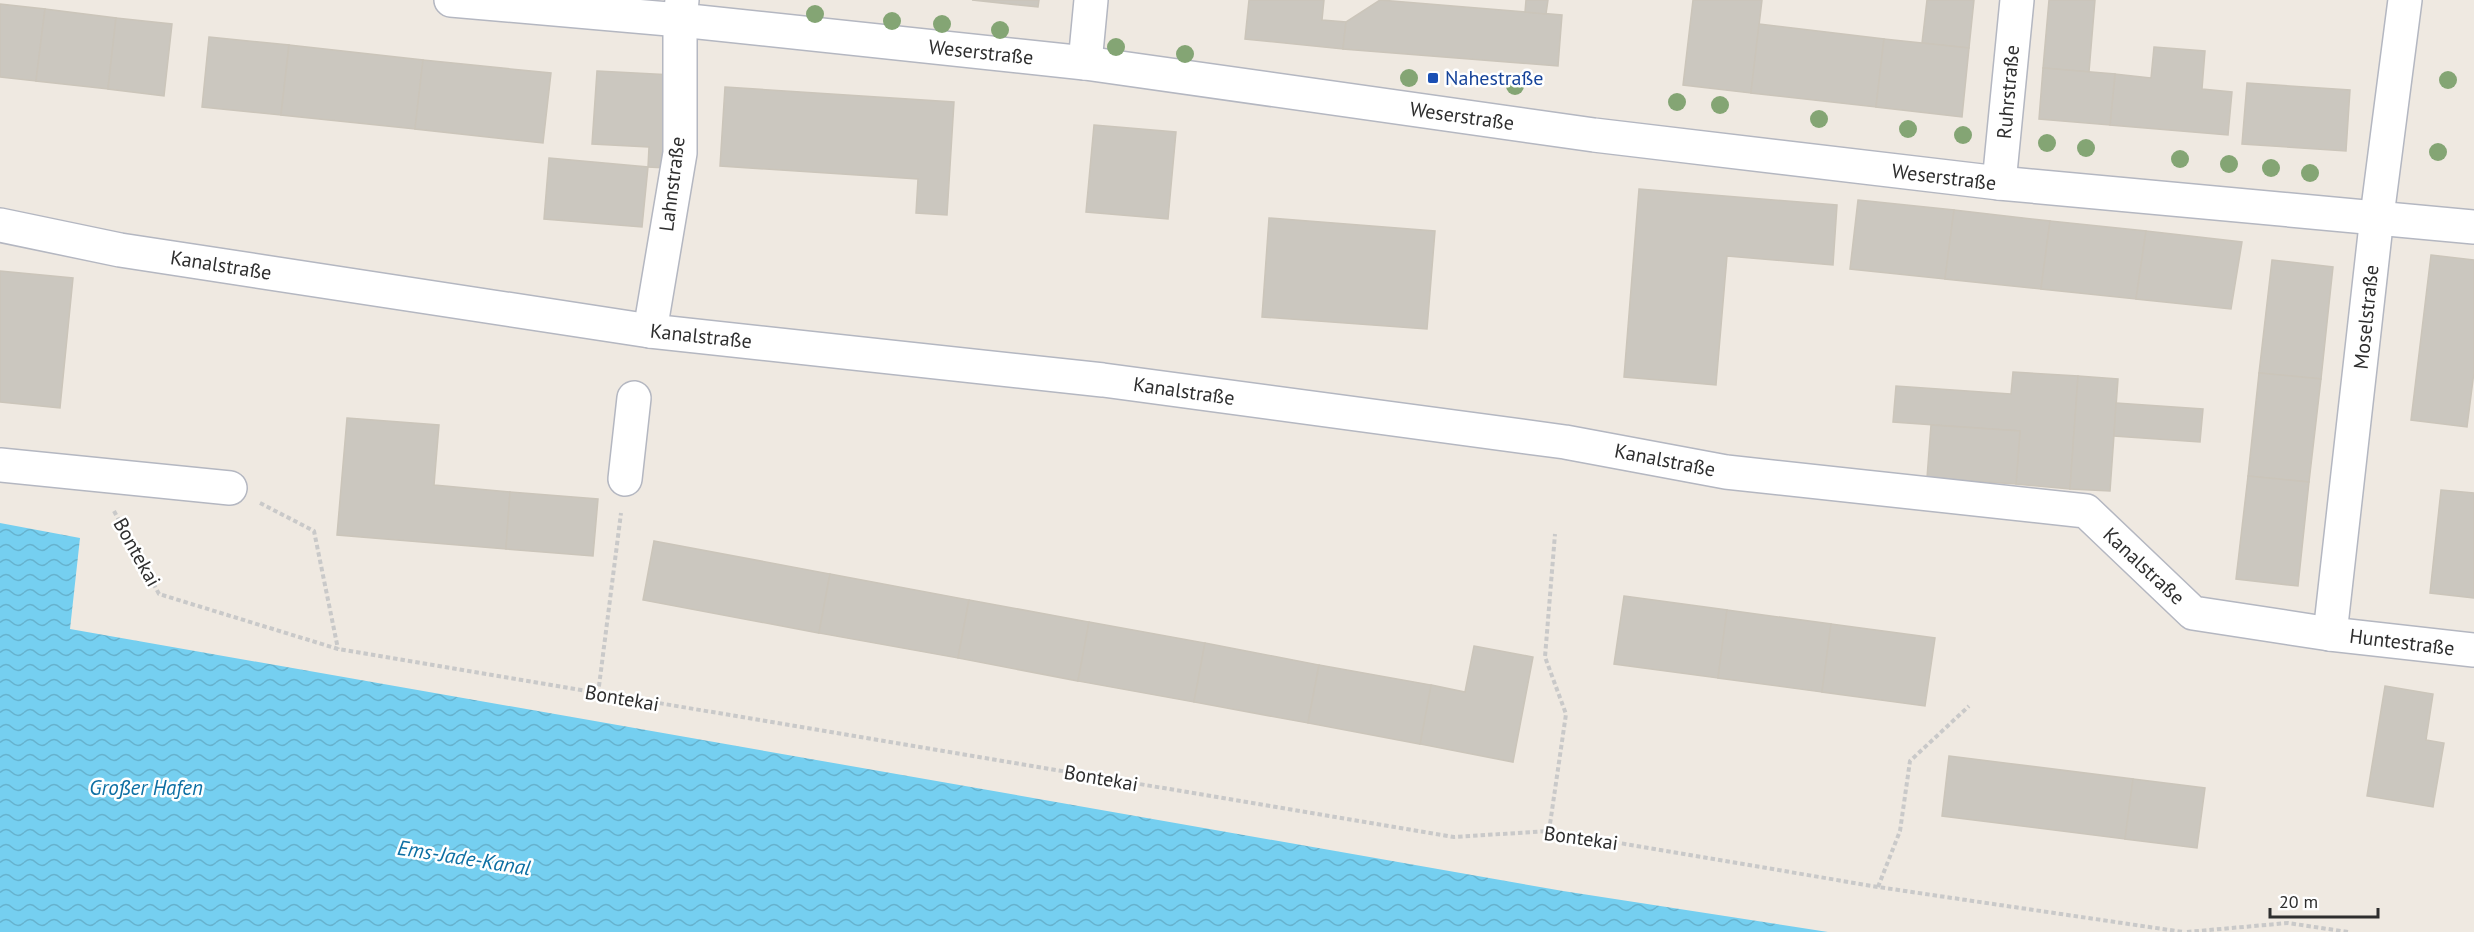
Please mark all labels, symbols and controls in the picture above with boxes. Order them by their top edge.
street label: Weserstraße [927,34,1035,70]
street label: Ruhrstraße [1991,44,2025,140]
place label: Nahestraße [1445,65,1543,91]
marker: Nahestraße [1426,71,1440,85]
street label: Weserstraße [1408,96,1516,136]
street label: Lahnstraße [653,135,691,233]
street label: Weserstraße [1890,158,1998,196]
street label: Kanalstraße [169,244,273,286]
street label: Moselstraße [2348,263,2384,371]
street label: Kanalstraße [649,318,753,354]
street label: Kanalstraße [1132,371,1236,411]
street label: Kanalstraße [1612,437,1718,483]
street label: Bontekai [107,513,167,591]
street label: Kanalstraße [2098,522,2190,610]
street label: Huntestraße [2348,623,2456,661]
street label: Bontekai [583,679,661,717]
street label: Bontekai [1062,759,1140,797]
water label: Großer Hafen [89,774,203,801]
street label: Bontekai [1542,820,1620,856]
water label: Ems-Jade-Kanal [396,834,533,881]
scale bar [2270,881,2378,919]
text: 20 m [2279,890,2318,913]

